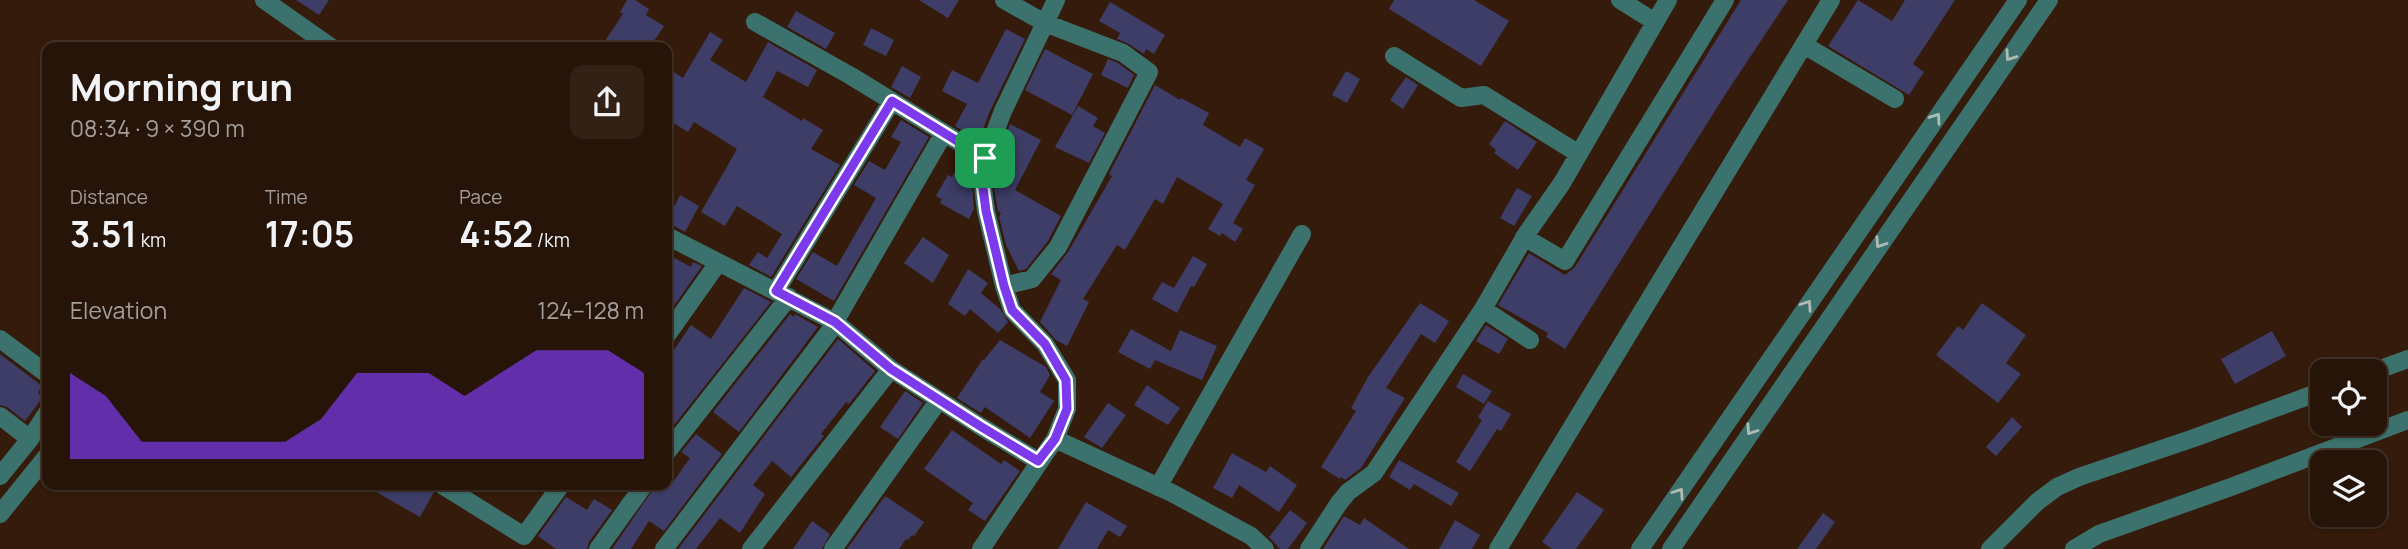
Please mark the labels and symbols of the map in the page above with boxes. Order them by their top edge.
one-way arrow [2006,48,2018,61]
one-way arrow [1928,113,1940,126]
pin [955,128,1015,188]
one-way arrow [1875,235,1888,248]
one-way arrow [1799,300,1811,313]
one-way arrow [1747,423,1760,436]
one-way arrow [1671,488,1683,501]

